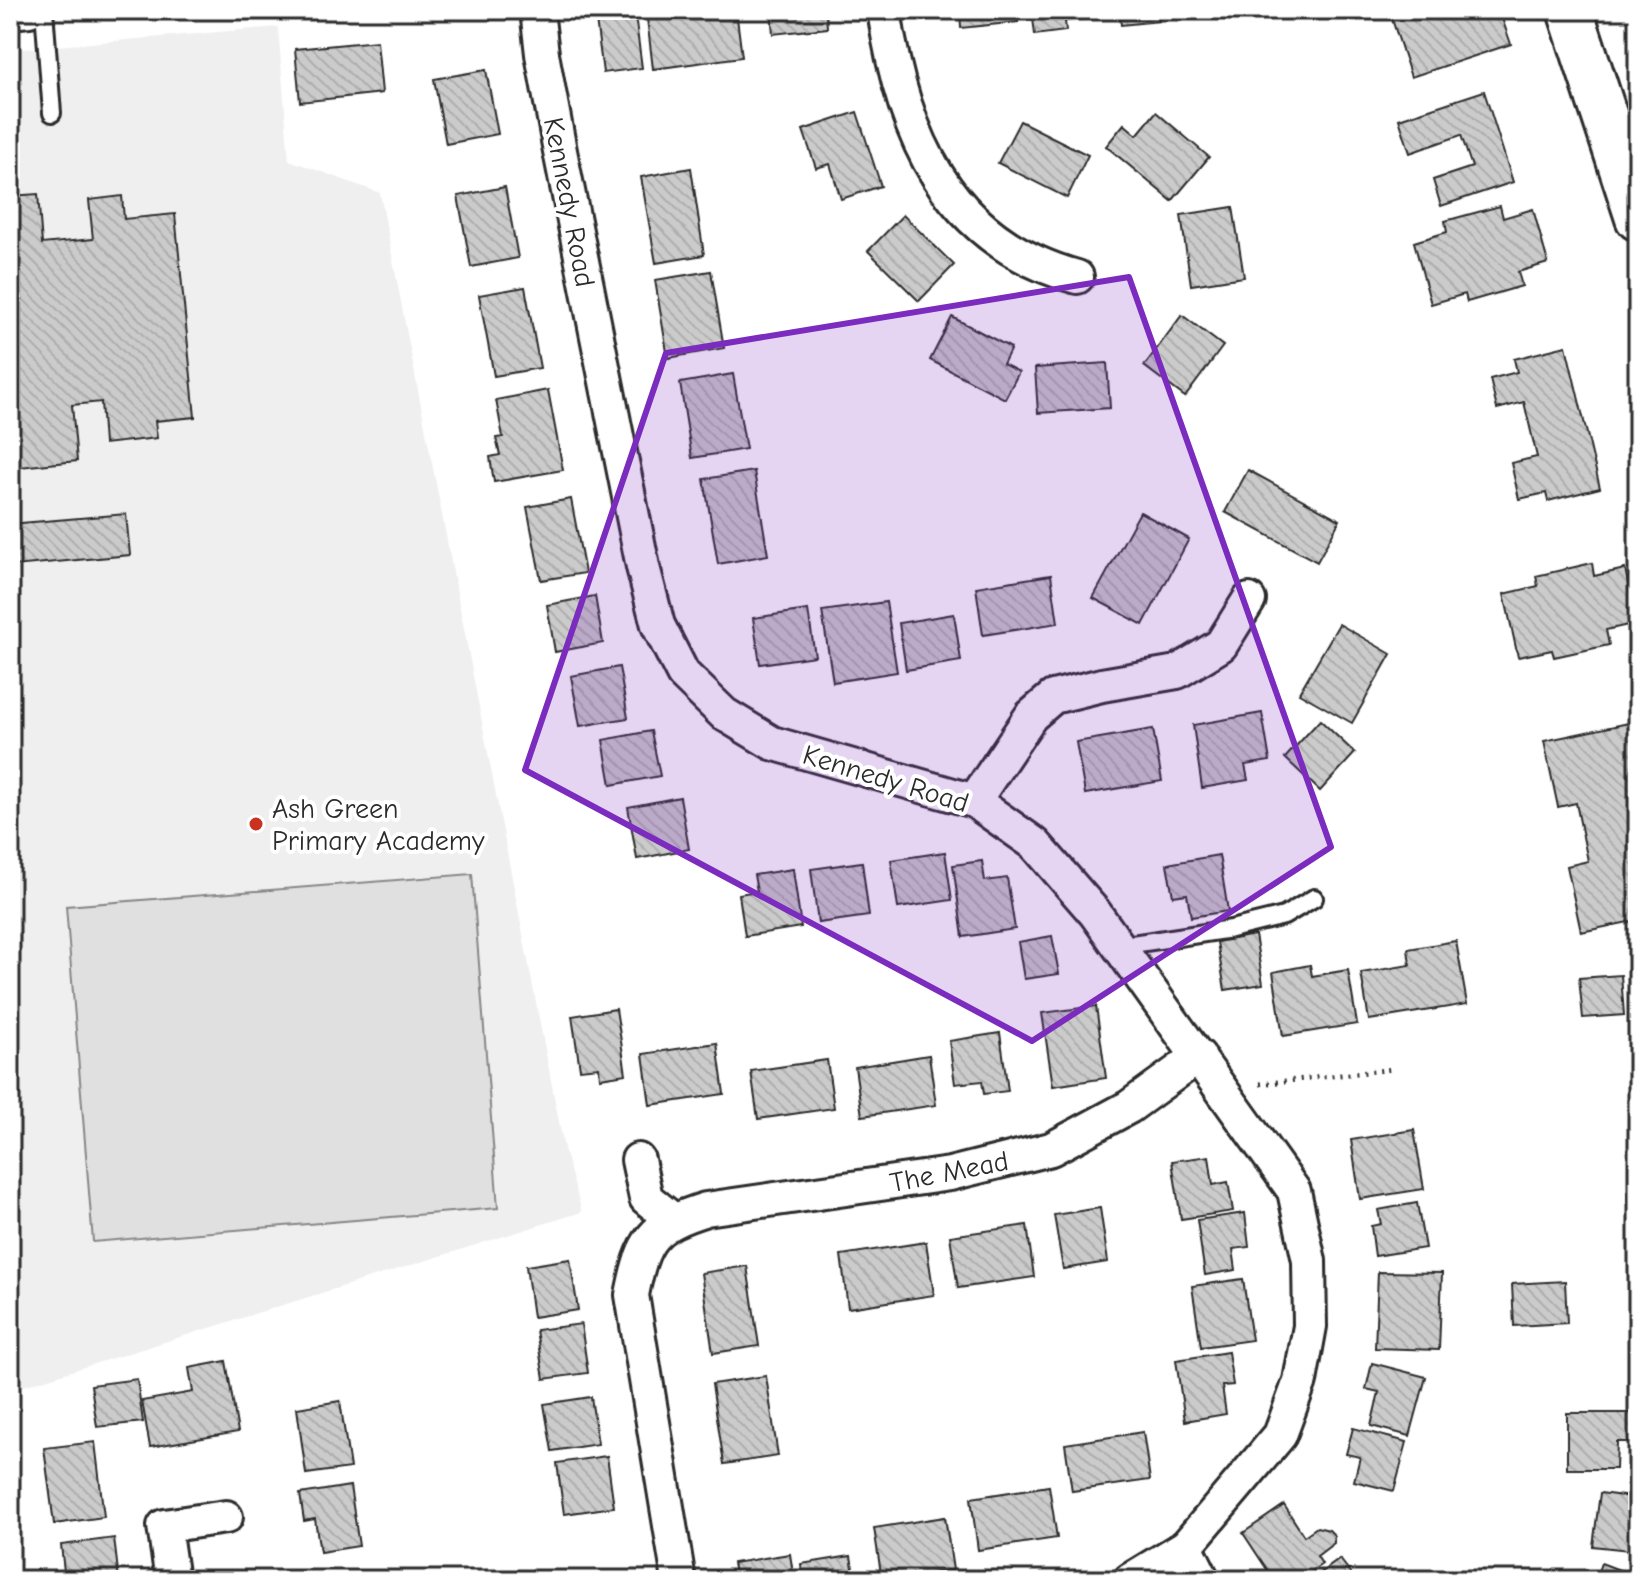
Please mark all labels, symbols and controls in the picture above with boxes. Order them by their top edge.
street label: Kennedy Road [537,115,601,290]
street label: Kennedy Road [799,739,973,819]
place label: Ash Green Primary Academy [272,793,485,857]
marker: Ash Green Primary Academy [247,815,265,833]
street label: The Mead [887,1145,1011,1199]

